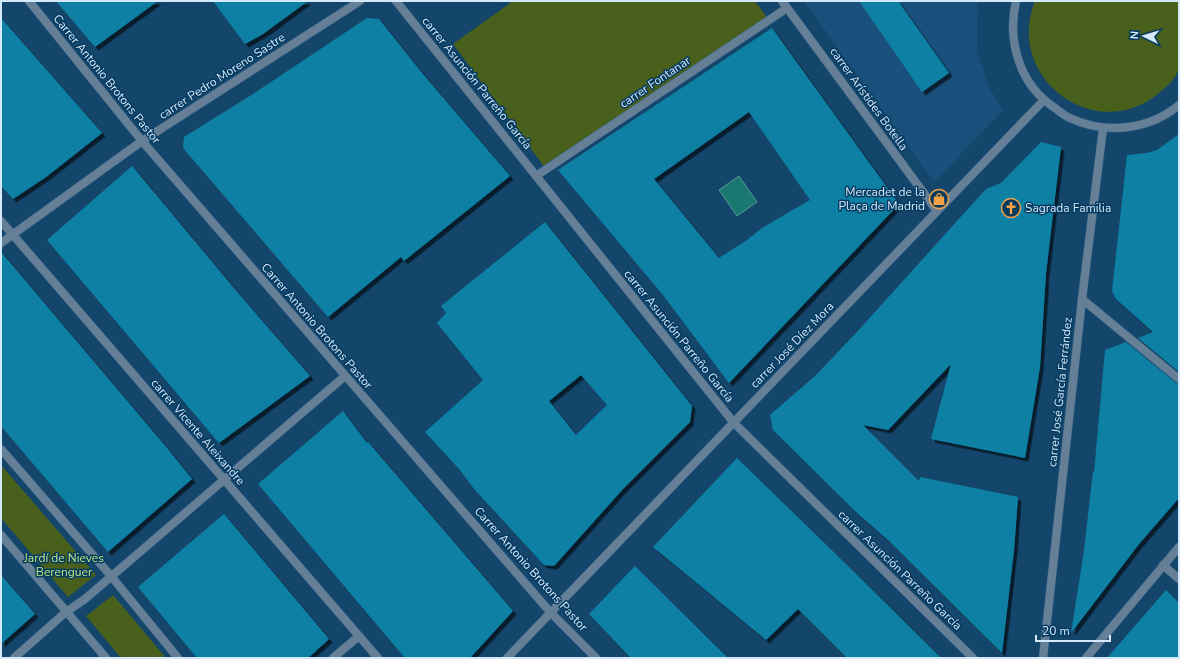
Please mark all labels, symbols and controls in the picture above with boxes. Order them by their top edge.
street label: Carrer Antonio Brotons Pastor [50,11,165,148]
street label: carrer Asunción Parreño García [418,13,536,153]
north arrow [1124,16,1164,56]
street label: carrer Pedro Moreno Sastre [156,29,288,123]
text: N [1127,30,1142,40]
street label: carrer Arístides Botella [826,44,912,154]
street label: carrer Fontanar [617,52,694,112]
place label: Mercadet de la Plaça de Madrid [838,184,925,214]
shop icon: Mercadet de la Plaça de Madrid [928,188,950,210]
church icon: Sagrada Familia [1000,197,1022,219]
place label: Sagrada Familia [1025,200,1111,216]
street label: Carrer Antonio Brotons Pastor [258,260,377,393]
street label: carrer Asunción Parreño García [620,266,738,406]
street label: carrer José Díez Mora [747,298,837,392]
street label: carrer José García Ferrández [1044,316,1076,468]
street label: carrer Vicente Aleixandre [147,375,249,489]
street label: Carrer Antonio Brotons Pastor [471,503,592,635]
street label: carrer Asunción Parreño García [835,507,965,633]
park label: Jardí de Nieves Berenguer [23,550,104,580]
scale bar [1036,617,1110,643]
text: 20 m [1042,623,1070,639]

